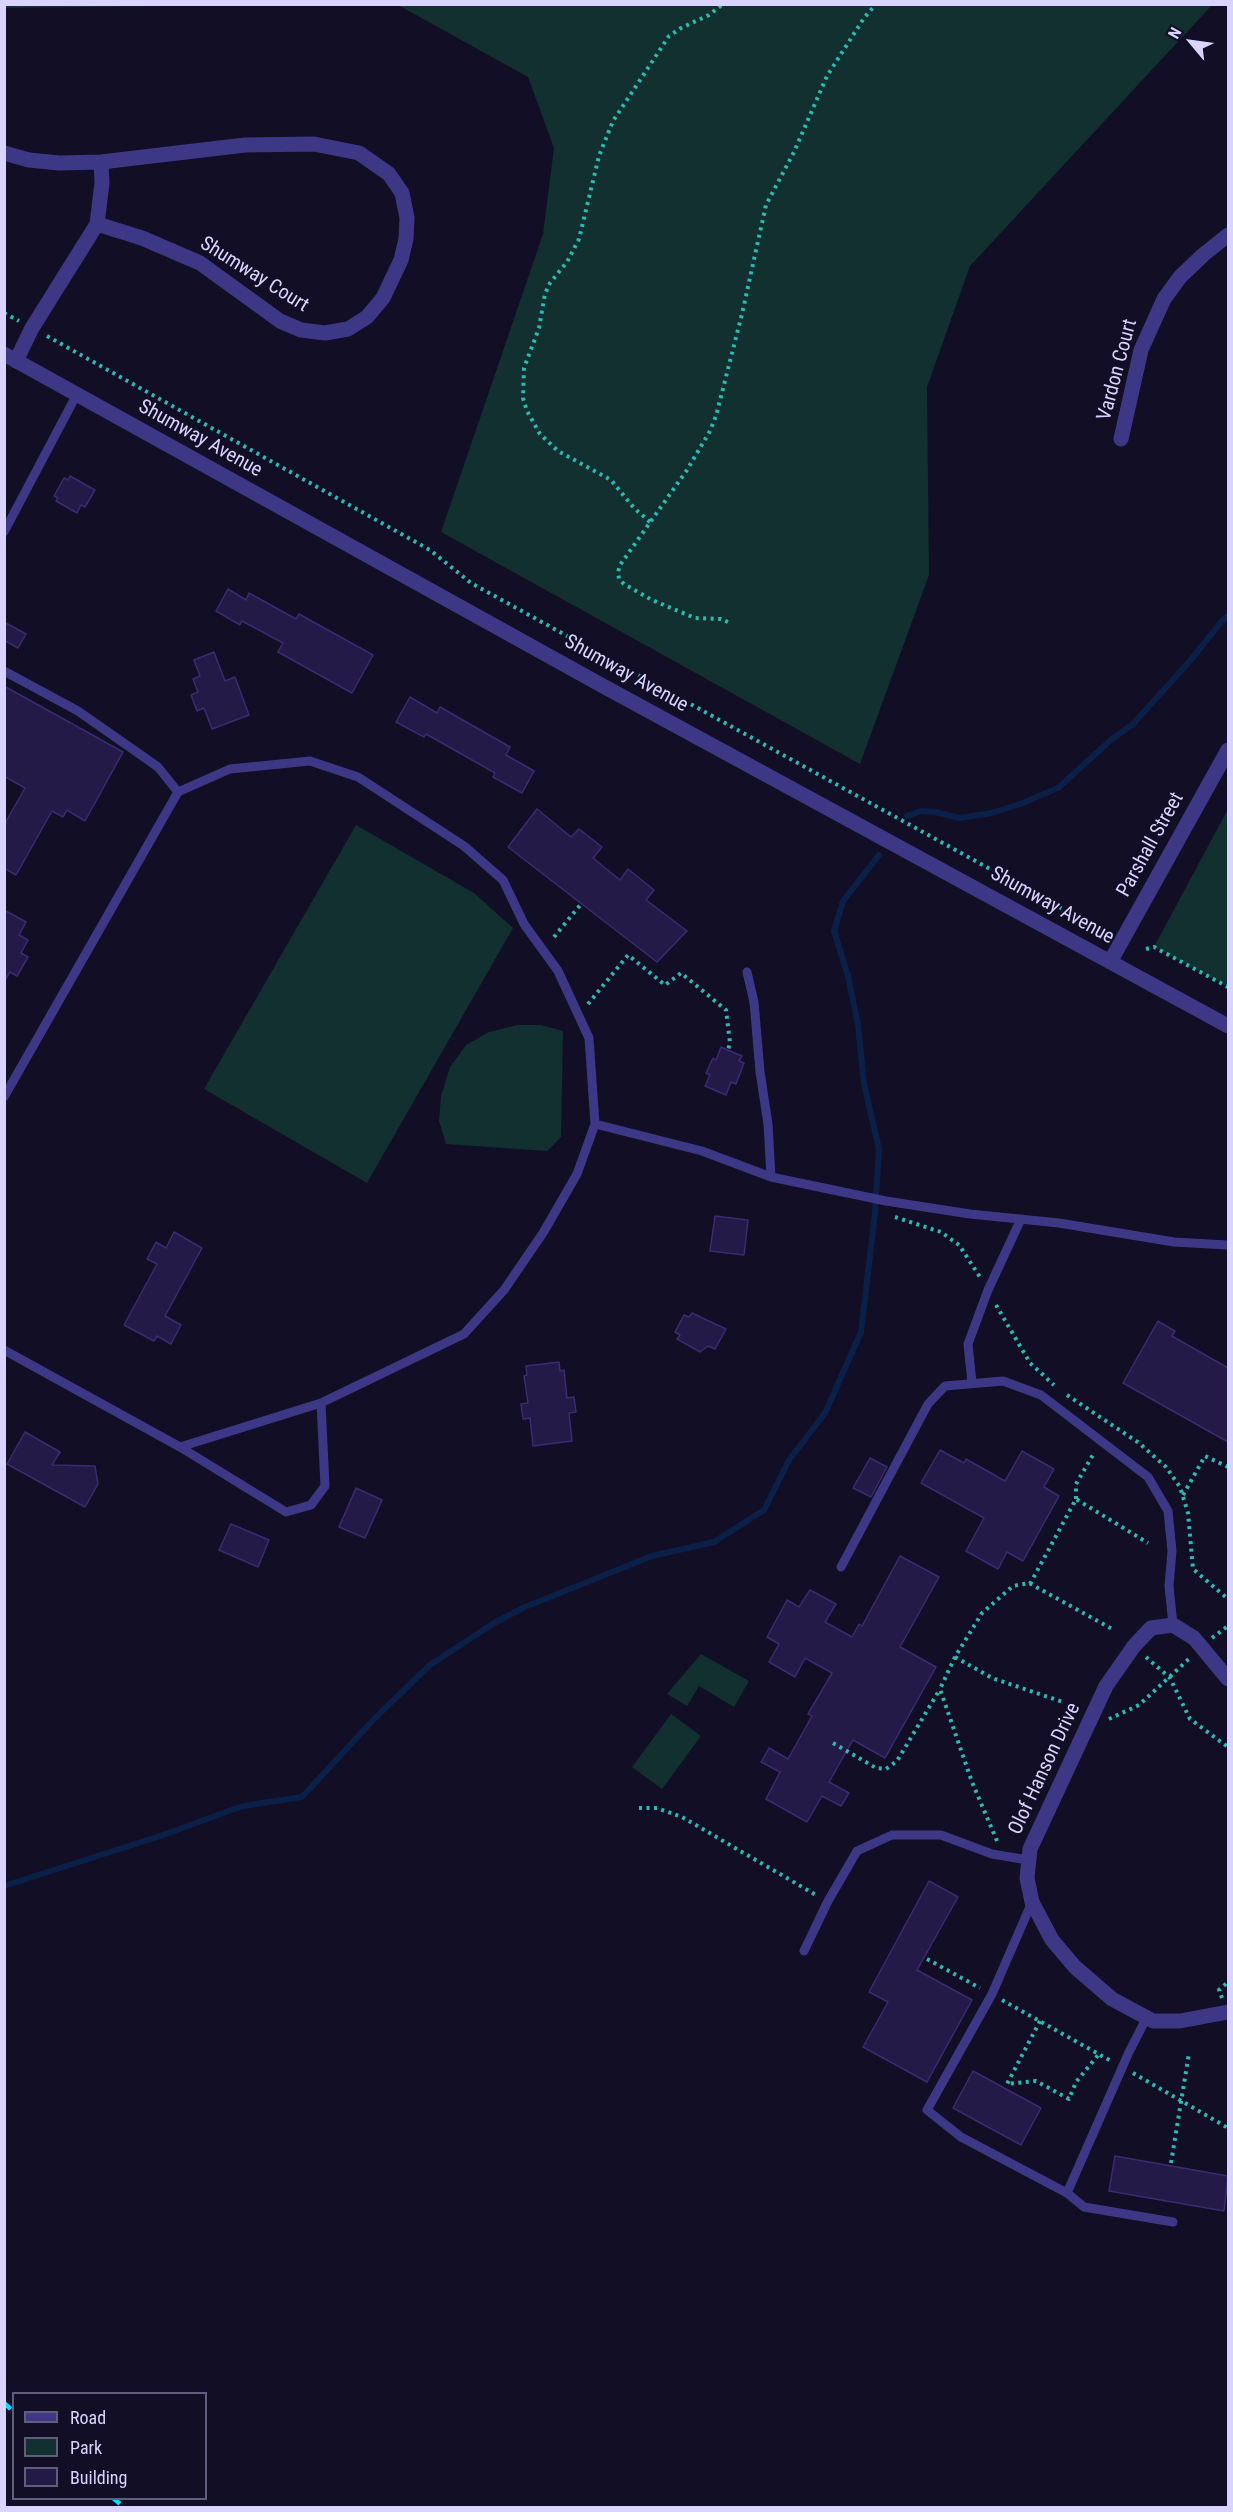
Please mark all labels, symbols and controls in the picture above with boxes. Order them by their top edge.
north arrow [1161,12,1221,72]
text: N [1164,24,1185,42]
street label: Shumway Court [195,232,313,318]
street label: Vardon Court [1093,317,1143,423]
street label: Shumway Avenue [134,395,266,483]
street label: Shumway Avenue [560,630,692,718]
street label: Parshall Street [1112,789,1190,901]
street label: Shumway Avenue [986,862,1118,950]
street label: Olof Hanson Drive [1004,1699,1086,1839]
legend [12,2392,207,2500]
text: Road [70,2407,106,2428]
text: Park [70,2437,102,2458]
text: Building [70,2467,127,2488]

